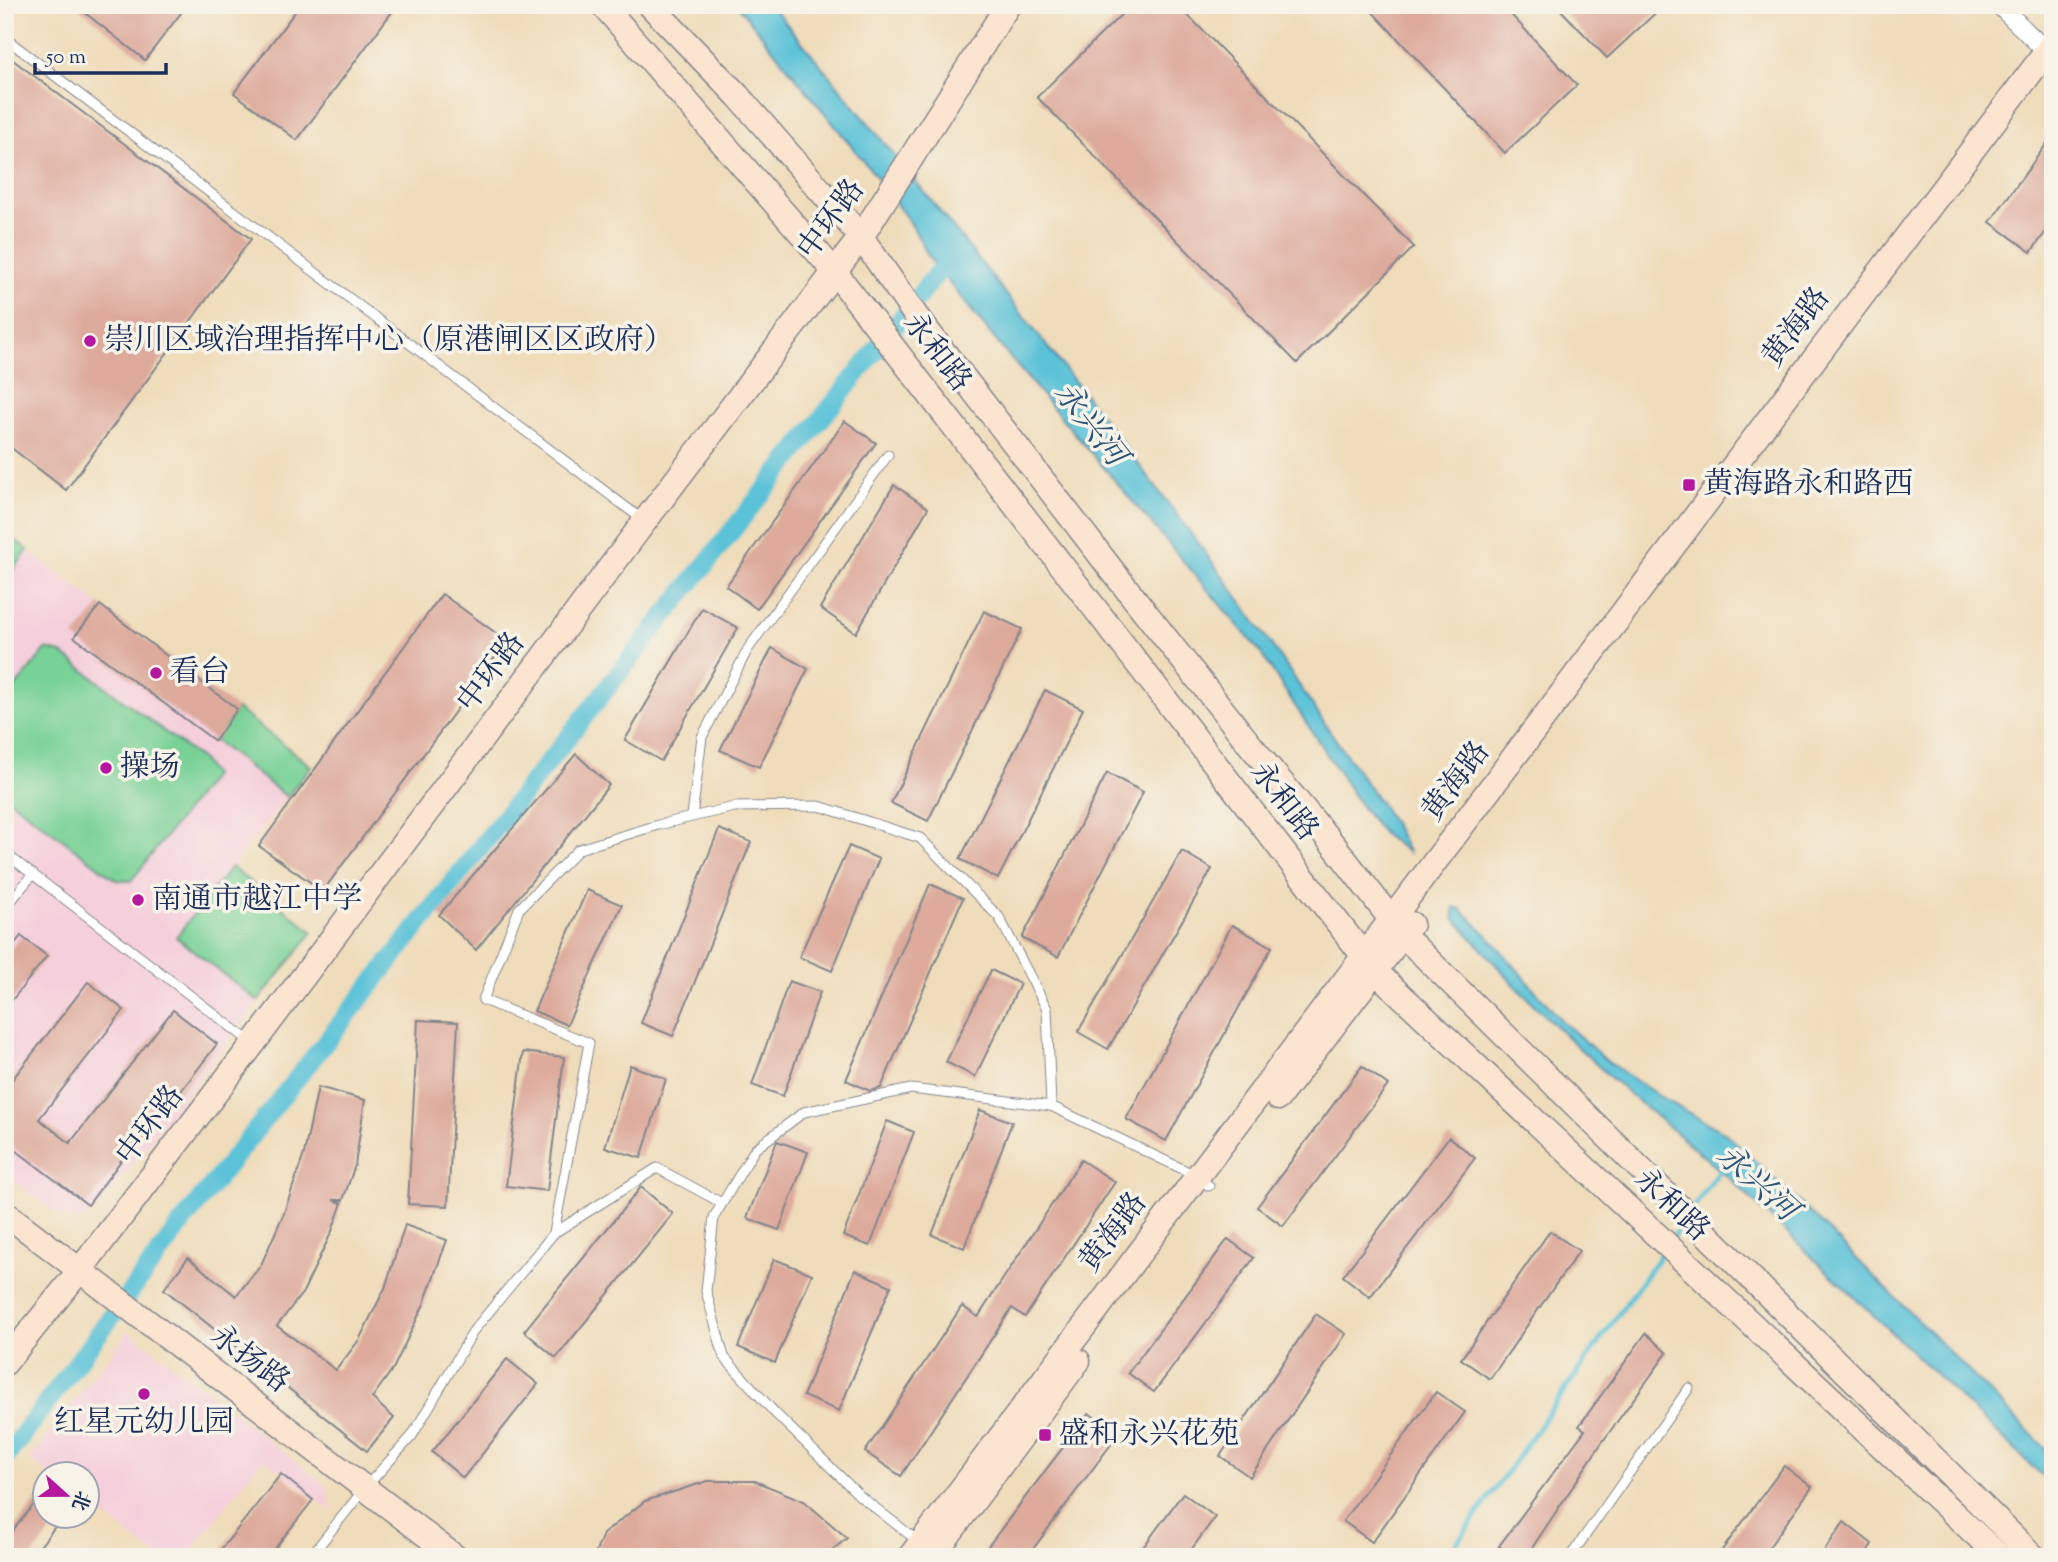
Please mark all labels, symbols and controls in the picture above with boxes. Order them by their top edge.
scale bar [35,32,166,76]
text: 50 m [45,43,86,73]
street label: 中环路 [788,171,876,269]
street label: 黄海路 [1753,279,1841,377]
street label: 永和路 [891,304,981,402]
place label: 崇川区域治理指挥中心（原港闸区区政府） [104,320,674,363]
marker: 崇川区域治理指挥中心（原港闸区区政府） [82,333,98,349]
water label: 永兴河 [1041,373,1140,481]
place label: 黄海路永和路西 [1703,464,1913,507]
marker: 黄海路永和路西 [1681,477,1697,493]
street label: 中环路 [448,624,536,722]
place label: 看台 [170,652,230,695]
marker: 看台 [148,665,164,681]
street label: 黄海路 [1413,733,1501,831]
place label: 操场 [120,747,180,790]
street label: 永和路 [1238,753,1328,851]
marker: 操场 [98,760,114,776]
place label: 南通市越江中学 [152,879,362,922]
marker: 南通市越江中学 [130,892,146,908]
street label: 中环路 [107,1077,195,1175]
water label: 永兴河 [1705,1135,1811,1237]
street label: 永和路 [1623,1160,1719,1252]
street label: 黄海路 [1070,1184,1158,1282]
street label: 永扬路 [200,1316,298,1404]
marker: 红星元幼儿园 [136,1386,152,1402]
place label: 红星元幼儿园 [54,1402,234,1445]
place label: 盛和永兴花苑 [1059,1414,1239,1457]
marker: 盛和永兴花苑 [1037,1427,1053,1443]
north arrow [32,1460,102,1530]
text: 北 [64,1486,96,1514]

